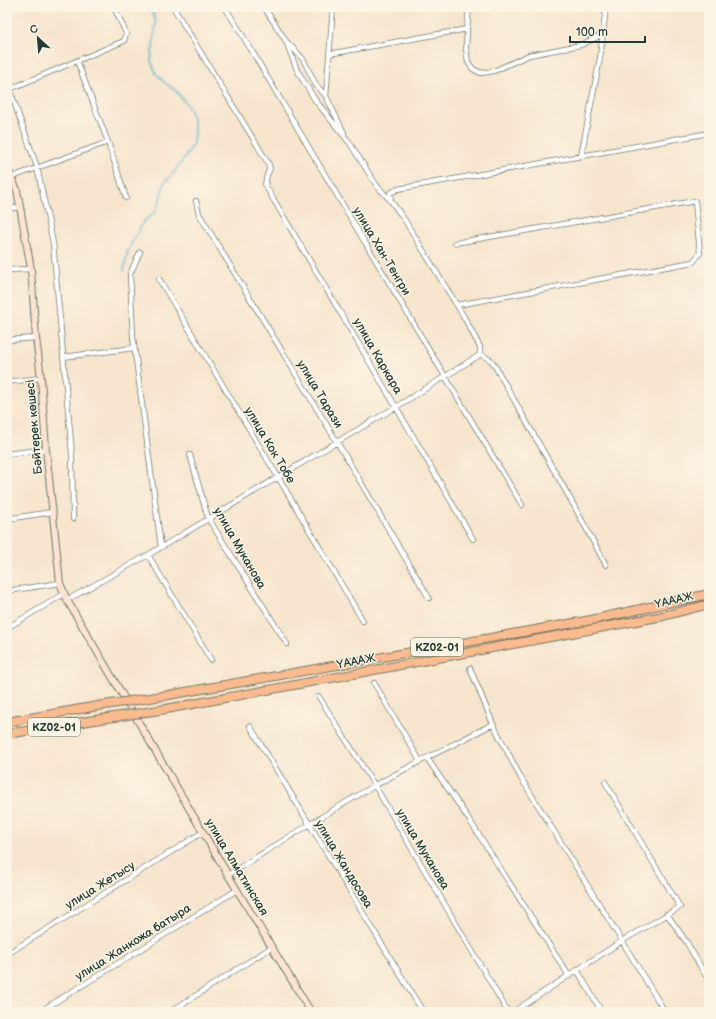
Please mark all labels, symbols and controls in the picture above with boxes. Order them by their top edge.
north arrow [18,18,58,58]
scale bar [570,18,645,44]
text: С [28,22,40,37]
text: 100 m [576,25,608,40]
street label: улица Хан-Тенгри [349,204,414,298]
street label: улица Каркара [350,316,405,397]
street label: улица Тарази [293,357,346,431]
street label: Бәйтерек көшесі [23,379,46,475]
street label: улица Кок Тобе [241,404,298,486]
street label: улица Муканова [210,505,269,592]
street label: ҮАААЖ [653,589,695,612]
road number: KZ02-01 [411,638,463,656]
street label: ҮАААЖ [335,650,377,673]
road number: KZ02-01 [28,718,80,736]
street label: улица Муканова [393,806,453,892]
street label: улица Алматинская [202,816,272,919]
street label: улица Жандосова [311,818,376,911]
street label: улица Жетысу [63,858,138,913]
street label: улица Жанкожа батыра [73,901,194,984]

